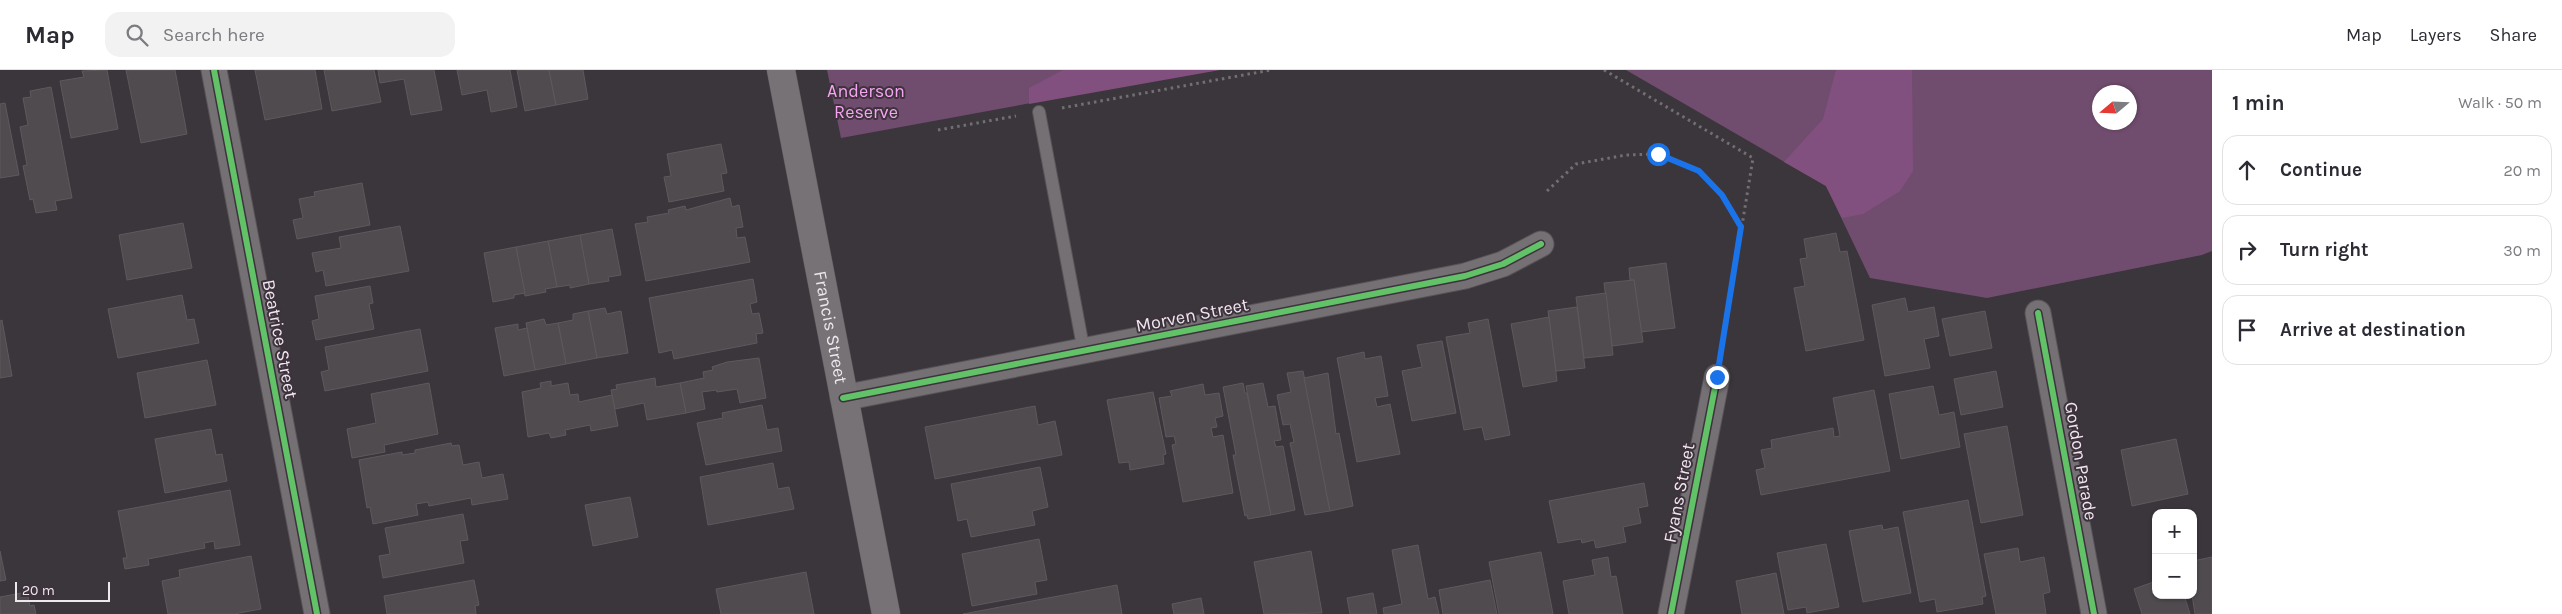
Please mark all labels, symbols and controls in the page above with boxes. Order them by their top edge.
search box [105,12,455,57]
text: Map [25,21,75,49]
icon: search [123,21,151,49]
text: Search here [163,24,265,46]
text: Map [2346,24,2382,46]
text: Layers [2410,24,2462,46]
text: Share [2490,24,2537,46]
park label: Anderson Reserve [827,80,905,123]
north arrow [2092,85,2137,130]
text: 1 min [2232,91,2285,115]
text: Walk · 50 m [2458,93,2542,112]
route start [1647,143,1670,166]
icon: ahead [2233,156,2261,184]
text: Continue [2280,159,2362,181]
text: 20 m [2503,161,2541,180]
icon: right [2233,236,2261,264]
text: Turn right [2280,239,2369,261]
text: 30 m [2503,241,2541,260]
street label: Francis Street [809,269,852,386]
street label: Beatrice Street [258,277,302,401]
street label: Morven Street [1134,293,1250,337]
icon: arrive [2233,316,2261,344]
text: Arrive at destination [2280,319,2466,341]
route end [1706,366,1729,389]
street label: Gordon Parade [2060,400,2102,522]
street label: Fyans Street [1659,441,1699,545]
map controls [2152,509,2197,599]
button: + [2152,509,2197,554]
button: − [2152,554,2197,599]
scale bar [15,579,110,602]
text: 20 m [22,582,55,599]

